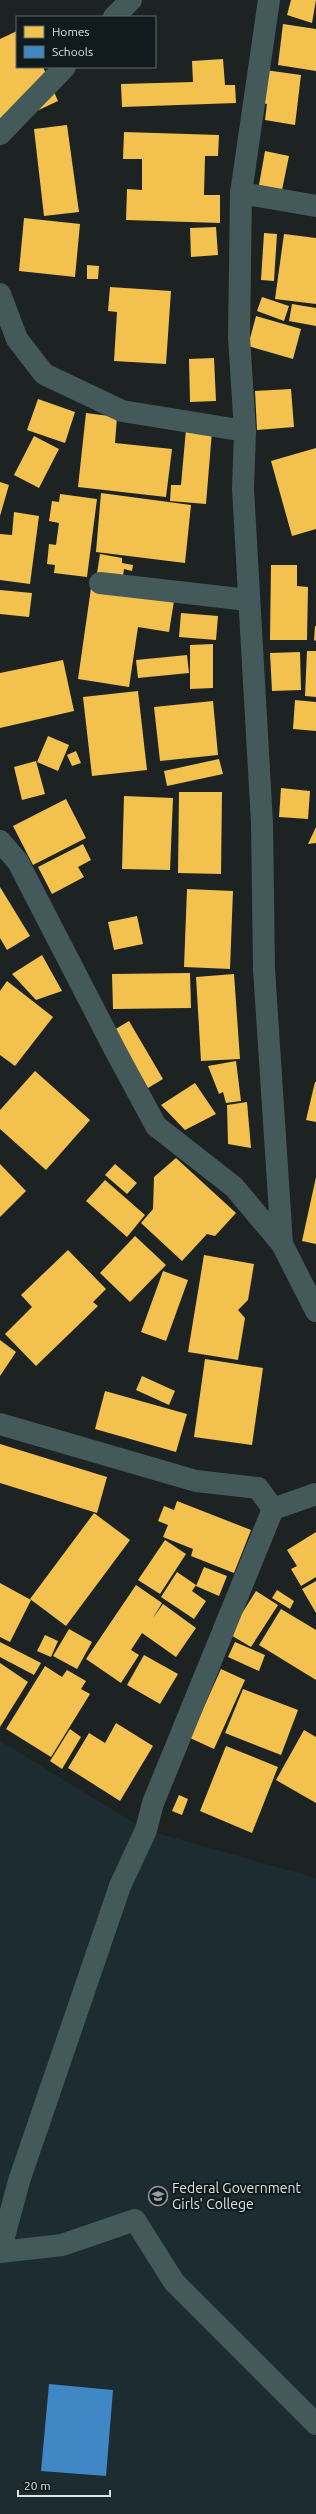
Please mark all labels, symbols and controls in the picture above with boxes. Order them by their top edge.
legend [16,16,156,68]
text: Homes [52,25,90,38]
text: Schools [52,45,93,58]
place label: Federal Government Girls' College [172,2180,301,2212]
school or university icon: Federal Government Girls' College [147,2185,169,2207]
scale bar [18,2472,110,2498]
text: 20 m [24,2479,51,2492]

